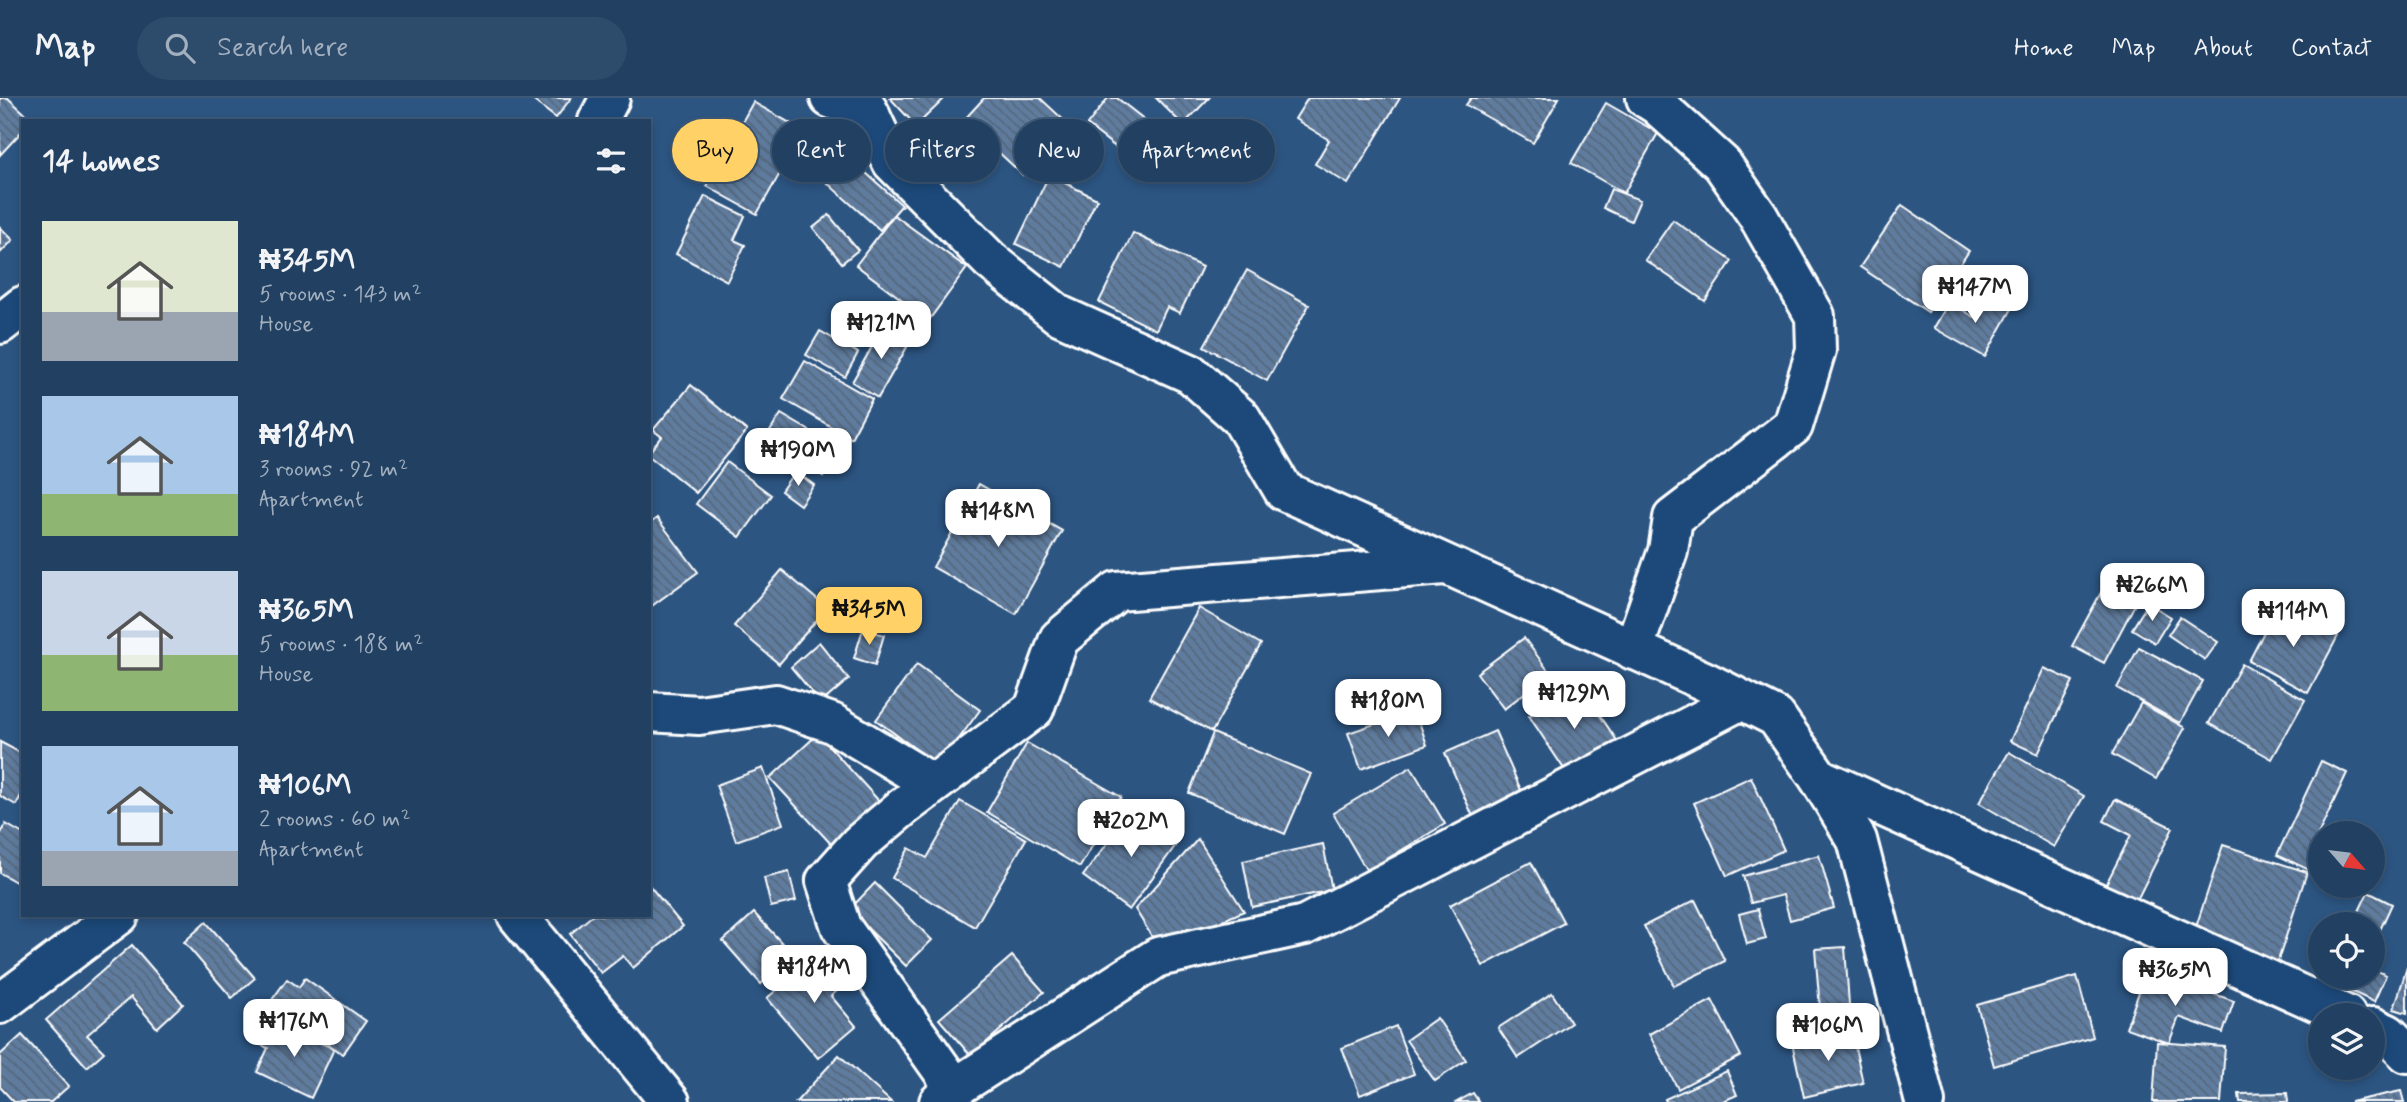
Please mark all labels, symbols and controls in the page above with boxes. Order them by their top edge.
search box [137,17,627,80]
text: Map [35,26,95,70]
icon: search [161,29,199,67]
text: Search here [217,31,348,65]
text: Home [2014,33,2074,64]
text: Map [2112,33,2156,64]
text: About [2194,33,2253,64]
text: Contact [2291,33,2372,64]
chip: Buy [672,119,758,182]
chip: Rent [772,119,871,182]
chip: Filters [885,119,1000,182]
chip: New [1014,119,1104,182]
chip: Apartment [1118,119,1275,182]
text: 14 homes [42,142,160,181]
icon: filters [592,142,630,180]
text: ₦345M [259,241,355,280]
icon: home [98,249,182,333]
pin: ₦147M [1926,266,2024,325]
text: ₦147M [1938,273,2012,303]
text: 5 rooms · 143 m² [259,280,422,310]
pin: ₦121M [832,302,930,361]
text: ₦121M [847,309,915,339]
text: House [259,310,313,340]
text: ₦184M [259,416,355,455]
icon: home [98,424,182,508]
pin: ₦190M [749,428,847,488]
text: ₦190M [761,436,835,466]
text: 3 rooms · 92 m² [259,455,408,485]
text: Apartment [259,485,364,515]
pin: ₦148M [949,490,1047,549]
text: ₦148M [961,497,1035,527]
pin: ₦266M [2103,564,2201,623]
text: ₦266M [2116,571,2188,601]
pin: ₦345M [820,588,918,647]
pin: ₦114M [2244,589,2342,649]
text: ₦365M [259,591,354,630]
text: ₦345M [832,595,906,625]
text: ₦114M [2258,597,2328,627]
icon: home [98,599,182,683]
text: 5 rooms · 188 m² [259,630,423,660]
text: House [259,660,313,690]
pin: ₦129M [1525,672,1623,731]
text: ₦129M [1538,679,1610,709]
pin: ₦180M [1339,680,1437,739]
text: ₦180M [1351,687,1425,717]
text: ₦106M [259,766,352,805]
icon: home [98,774,182,858]
pin: ₦202M [1082,800,1180,859]
text: 2 rooms · 60 m² [259,805,411,835]
text: ₦202M [1094,807,1168,837]
north arrow [2308,821,2385,898]
map controls [2308,821,2385,1080]
text: Apartment [259,835,364,865]
button: locate [2308,912,2385,989]
pin: ₦184M [765,946,863,1005]
pin: ₦365M [2126,948,2224,1008]
text: ₦184M [777,953,851,983]
text: ₦365M [2139,956,2211,986]
pin: ₦176M [245,1000,343,1059]
button: layers [2308,1003,2385,1080]
pin: ₦106M [1779,1004,1877,1063]
text: ₦176M [259,1007,329,1037]
text: ₦106M [1792,1011,1864,1041]

